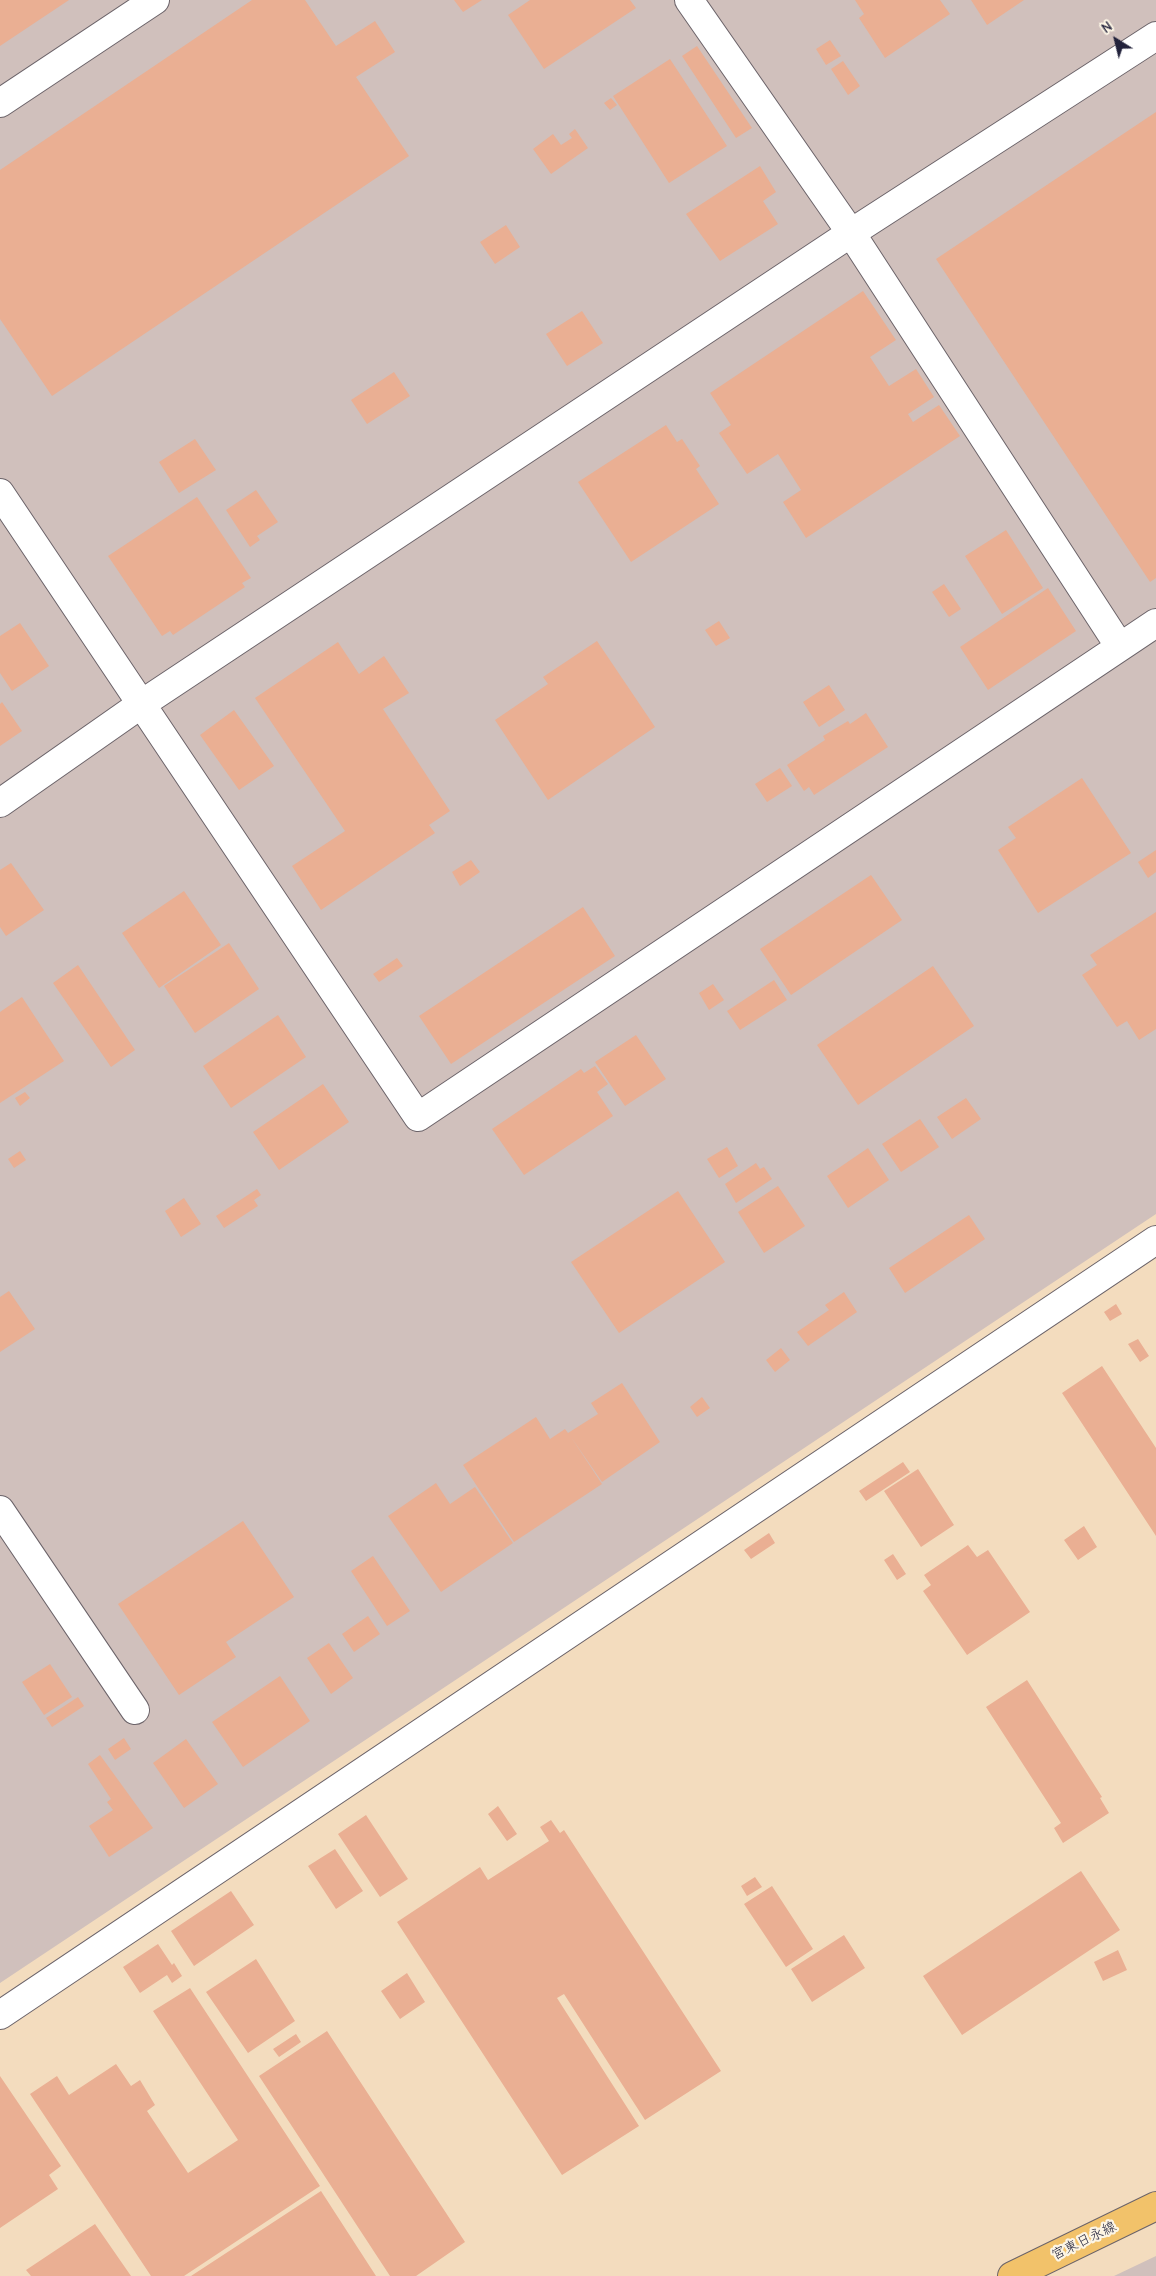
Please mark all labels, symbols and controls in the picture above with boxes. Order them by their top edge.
north arrow [1091,15,1141,65]
text: N [1098,18,1116,37]
street label: 宮東日永線 [1049,2218,1119,2264]

